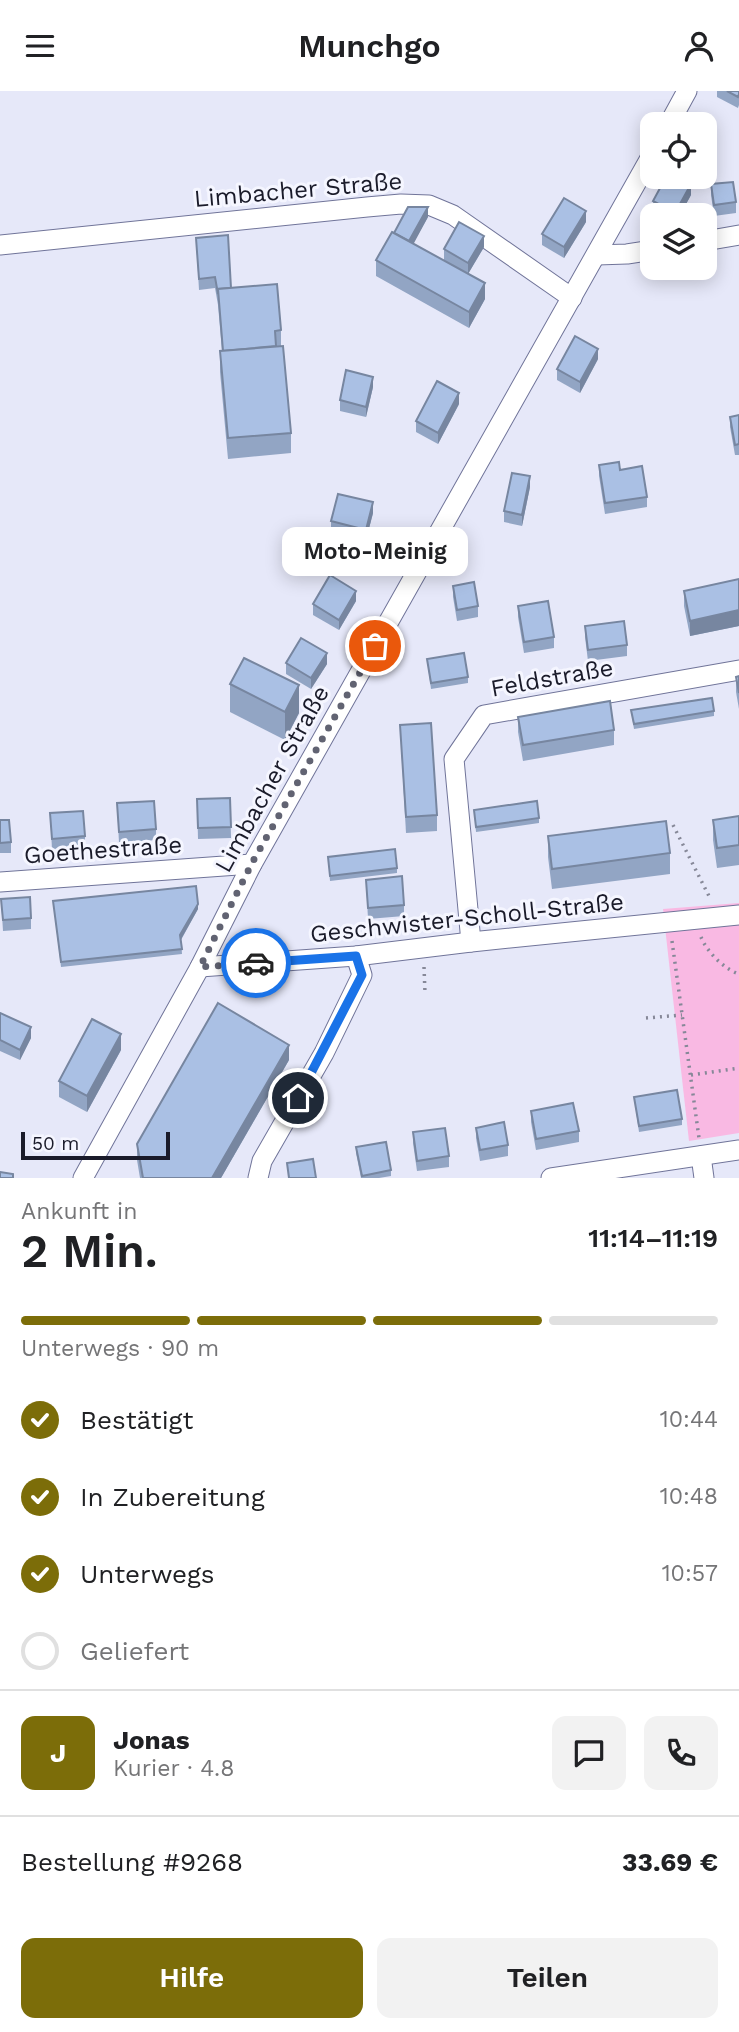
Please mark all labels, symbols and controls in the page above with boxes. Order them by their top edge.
icon: menu [21,27,59,65]
text: Munchgo [298,27,441,65]
icon: person [680,27,718,65]
map controls [640,112,717,280]
button: locate [640,112,717,189]
street label: Limbacher Straße [193,167,403,213]
button: layers [640,203,717,280]
callout: Moto-Meinig [282,527,468,576]
text: Moto-Meinig [303,538,447,565]
pin [345,616,405,676]
icon: bag [356,627,394,665]
street label: Feldstraße [489,653,615,703]
street label: Limbacher Straße [209,681,335,877]
street label: Goethestraße [23,831,183,869]
street label: Geschwister-Scholl-Straße [309,888,625,948]
courier [221,928,291,998]
icon: car [237,944,275,982]
pin [268,1068,328,1128]
icon: home [279,1079,317,1117]
scale bar [21,1129,170,1161]
text: 50 m [32,1132,79,1155]
text: Ankunft in [21,1198,137,1225]
text: 11:14–11:19 [588,1223,718,1253]
text: 2 Min. [21,1224,158,1278]
text: Unterwegs · 90 m [21,1335,219,1362]
icon: check [21,1401,59,1439]
text: Bestätigt [80,1405,193,1435]
text: 10:44 [660,1406,718,1433]
icon: check [21,1478,59,1516]
text: In Zubereitung [80,1482,265,1512]
text: 10:48 [660,1483,718,1510]
icon: check [21,1555,59,1593]
text: Unterwegs [80,1559,215,1589]
text: 10:57 [662,1560,718,1587]
text: Geliefert [80,1636,189,1666]
button: chat [552,1716,626,1790]
button: phone [644,1716,718,1790]
text: Jonas [113,1725,190,1755]
text: J [50,1738,66,1768]
text: Kurier · 4.8 [113,1755,234,1782]
text: Bestellung #9268 [21,1847,243,1877]
text: 33.69 € [622,1847,718,1877]
button: Hilfe [21,1938,363,2018]
button: Teilen [377,1938,718,2018]

